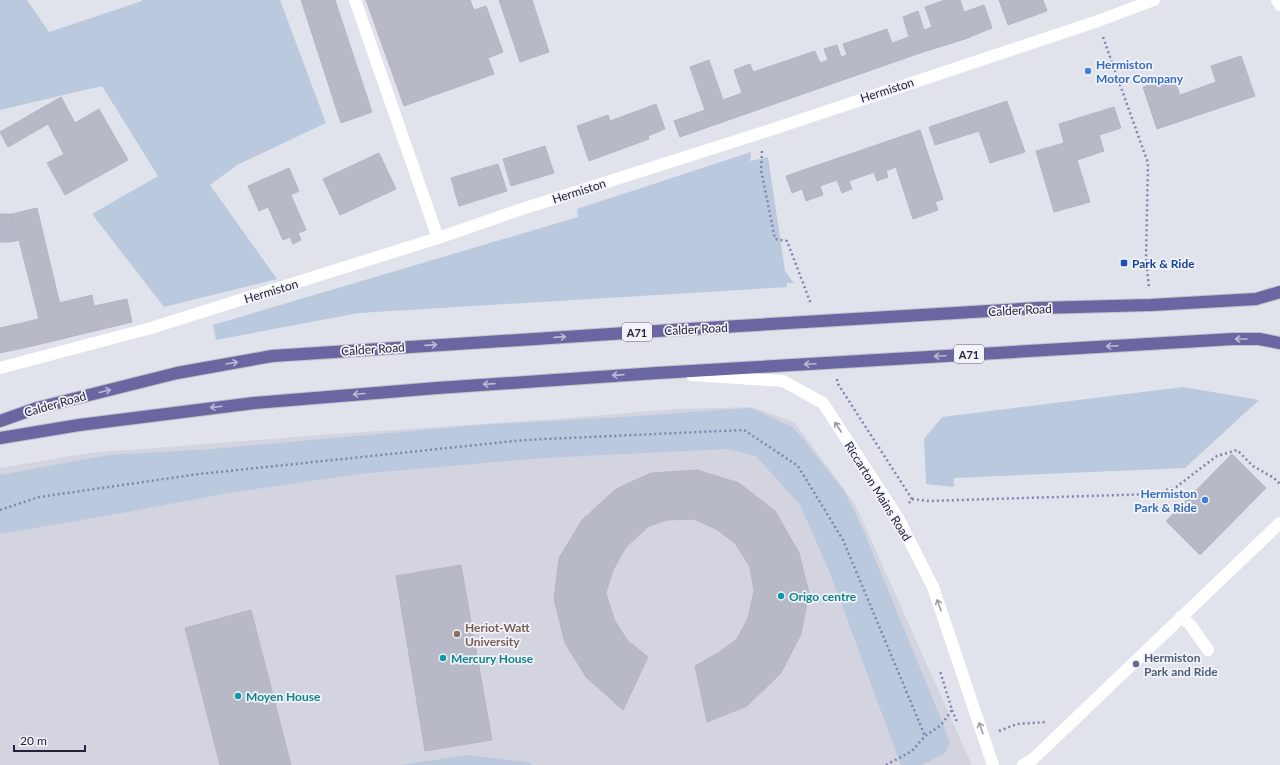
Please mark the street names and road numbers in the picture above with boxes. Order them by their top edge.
street label: Hermiston [858,74,916,106]
street label: Hermiston [550,175,608,207]
street label: Hermiston [242,276,300,306]
street label: Calder Road [988,301,1052,319]
street label: Calder Road [664,320,728,338]
road number: A71 [622,323,652,341]
street label: Calder Road [341,339,405,359]
road number: A71 [954,345,984,363]
street label: Calder Road [22,388,88,420]
street label: Riccarton Mains Road [841,439,915,543]

